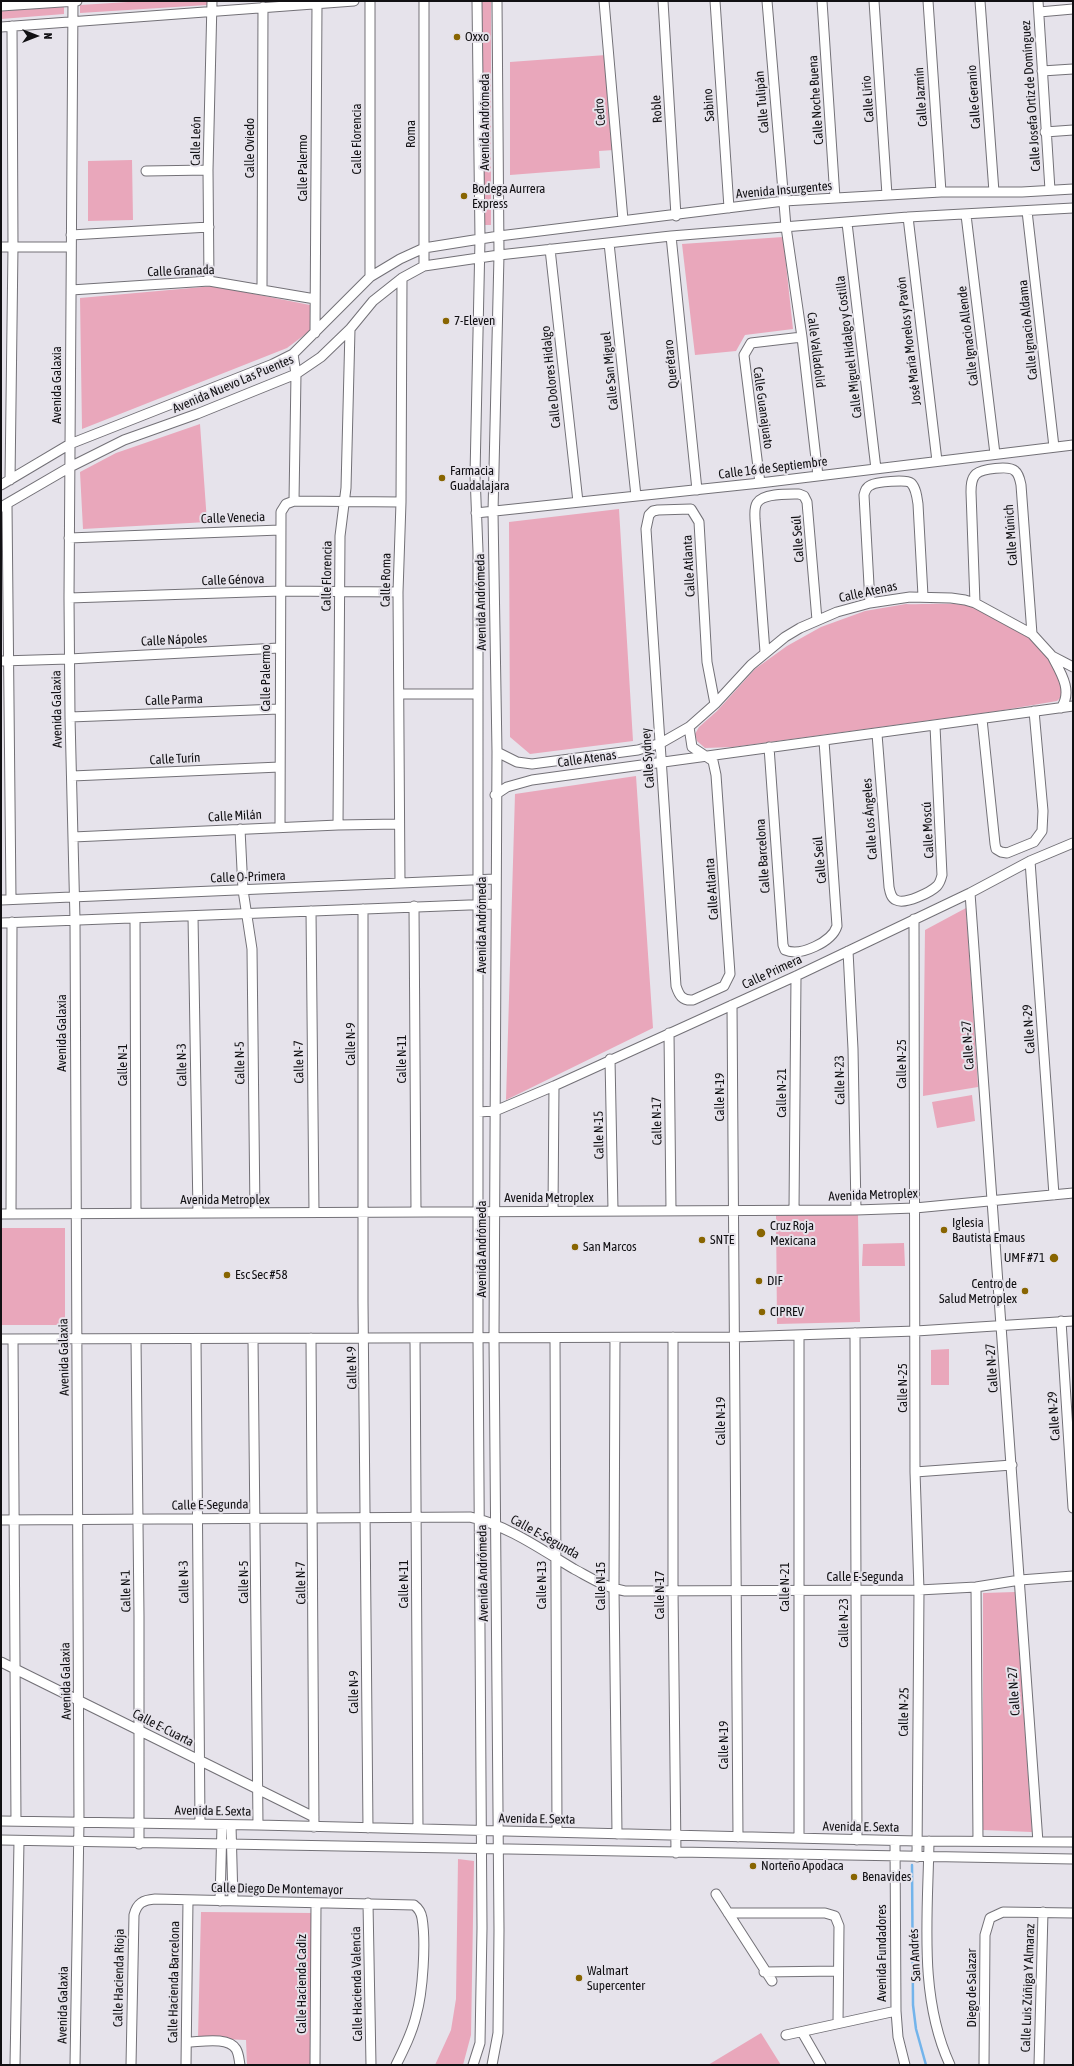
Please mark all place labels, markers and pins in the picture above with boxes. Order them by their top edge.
place label: Oxxo [465,29,489,45]
marker: Oxxo [452,32,462,42]
place label: Bodega Aurrera Express [472,181,545,212]
marker: Bodega Aurrera Express [459,191,469,201]
place label: 7-Eleven [454,313,495,329]
marker: 7-Eleven [441,316,451,326]
place label: Farmacia Guadalajara [450,463,510,494]
marker: Farmacia Guadalajara [437,473,447,483]
place label: Iglesia Bautista Emaus [952,1215,1025,1246]
place label: Cruz Roja Mexicana [770,1218,816,1249]
marker: Iglesia Bautista Emaus [939,1225,949,1235]
marker: Cruz Roja Mexicana [755,1227,767,1239]
place label: SNTE [710,1232,734,1248]
marker: SNTE [697,1235,707,1245]
place label: San Marcos [583,1239,637,1255]
marker: San Marcos [570,1242,580,1252]
place label: UMF #71 [1004,1250,1045,1266]
marker: UMF #71 [1048,1252,1060,1264]
place label: Esc Sec #58 [235,1267,288,1283]
marker: Esc Sec #58 [222,1270,232,1280]
place label: DIF [767,1273,783,1289]
marker: DIF [754,1276,764,1286]
place label: Centro de Salud Metroplex [939,1276,1017,1307]
marker: Centro de Salud Metroplex [1020,1286,1030,1296]
place label: CIPREV [770,1304,804,1320]
marker: CIPREV [757,1307,767,1317]
place label: Norteño Apodaca [761,1858,844,1874]
marker: Norteño Apodaca [748,1861,758,1871]
place label: Benavides [862,1869,911,1885]
marker: Benavides [849,1872,859,1882]
place label: Walmart Supercenter [587,1963,645,1994]
marker: Walmart Supercenter [574,1973,584,1983]

